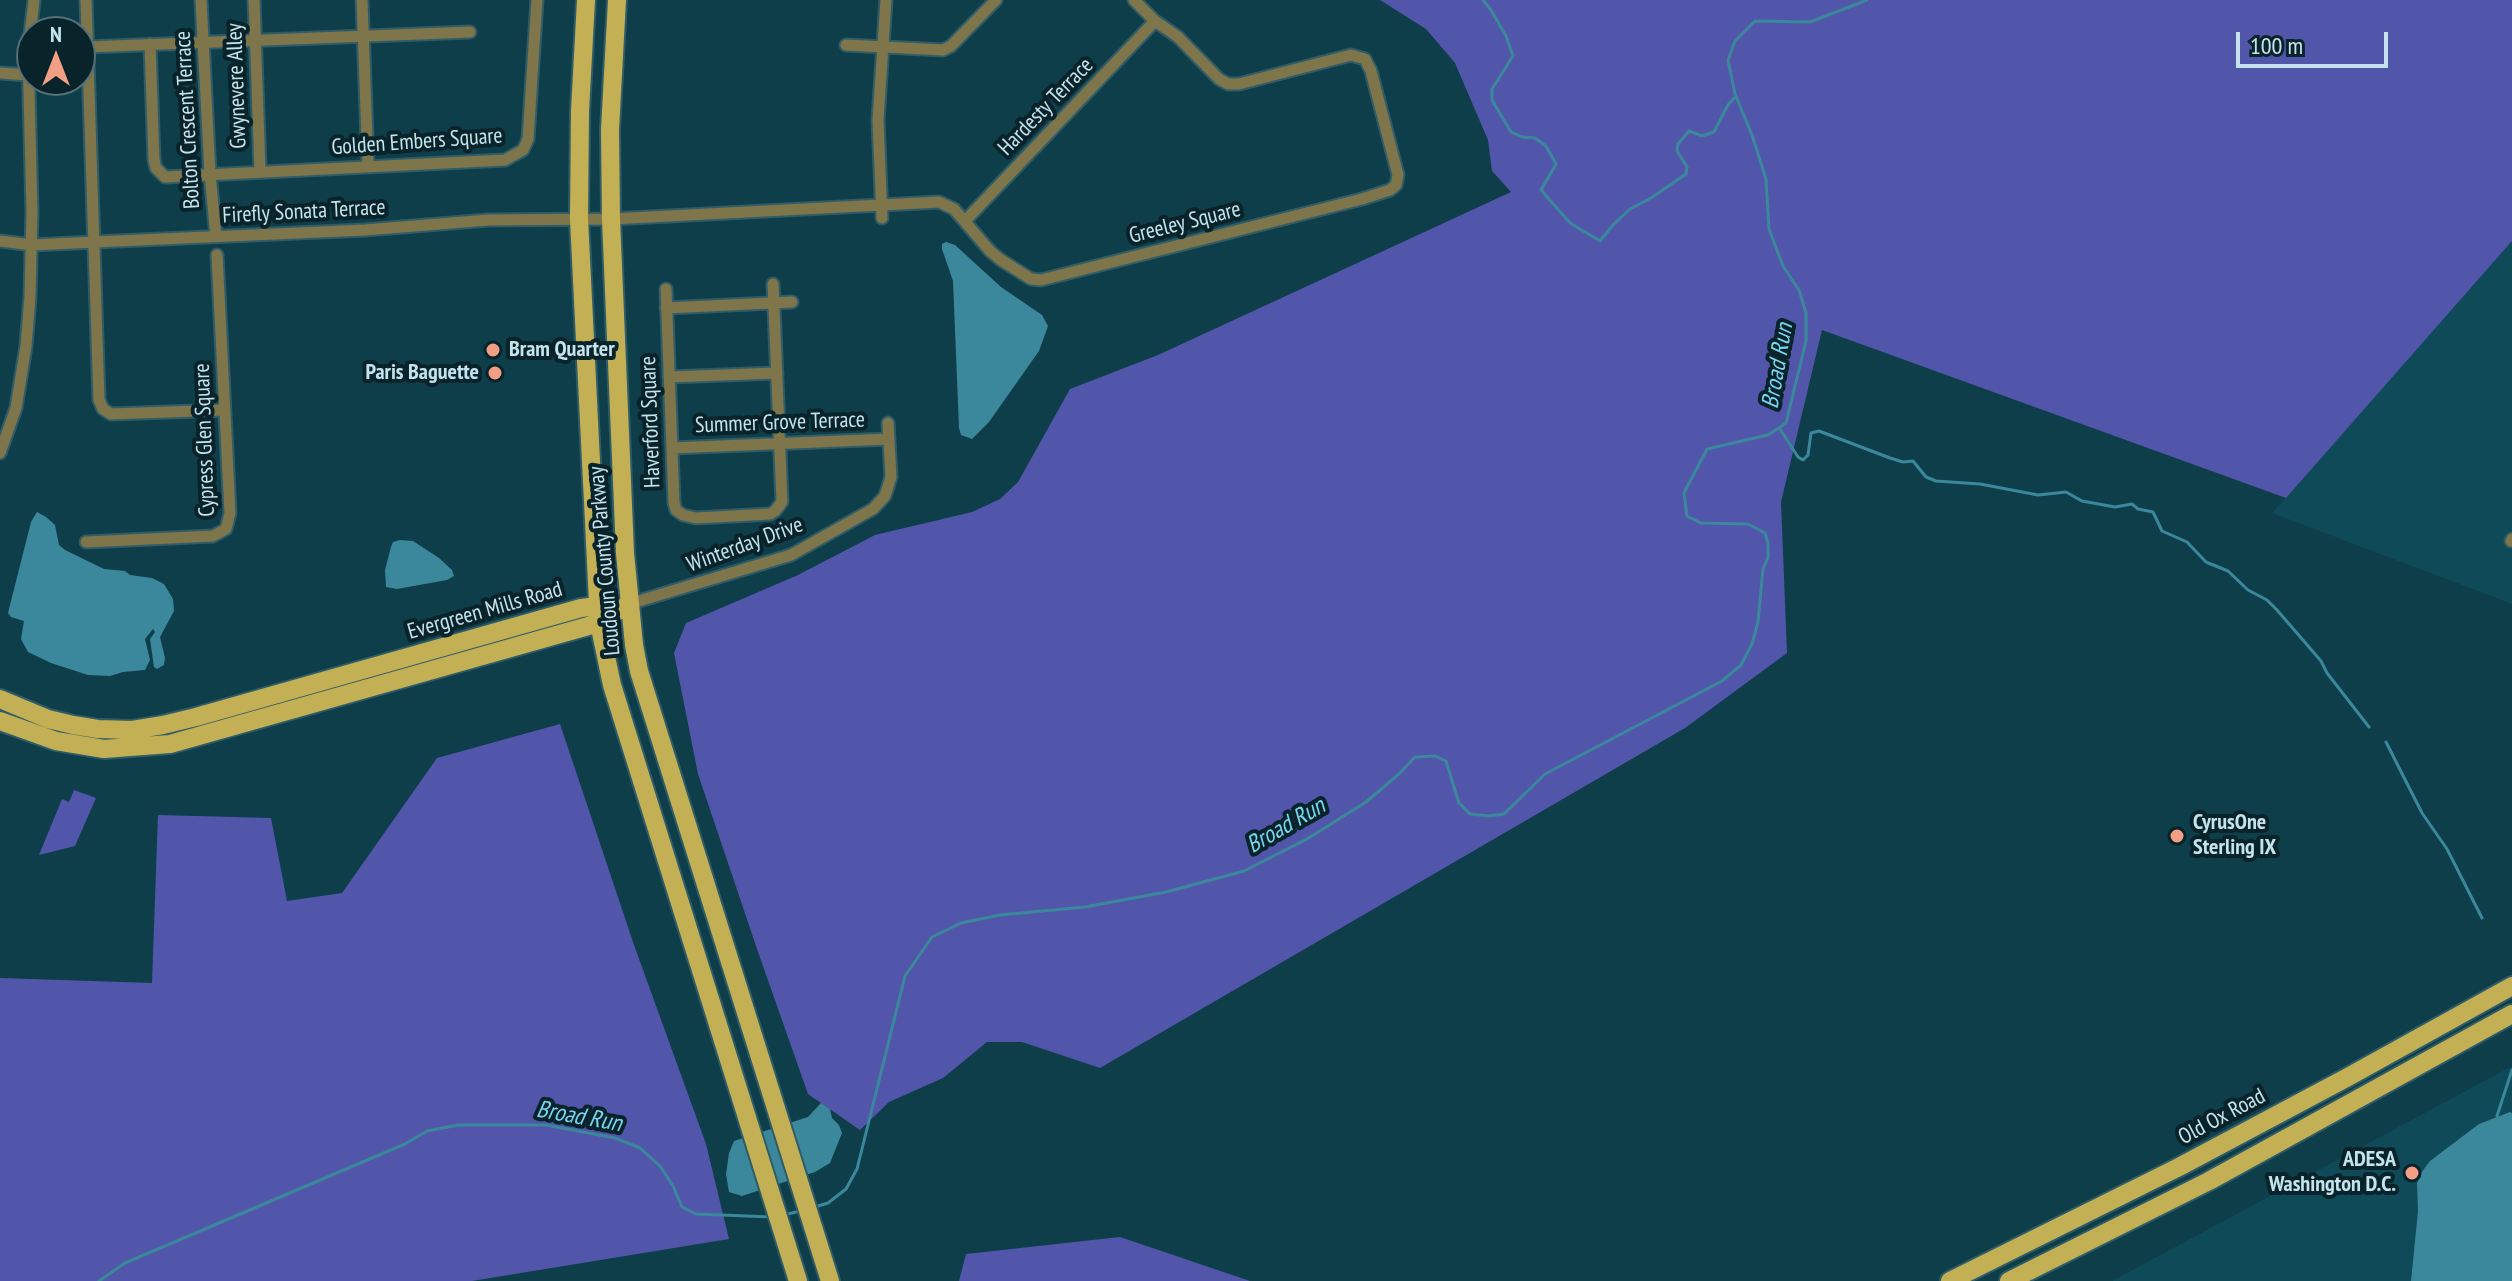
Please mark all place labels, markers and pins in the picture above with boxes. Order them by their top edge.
place label: Bram Quarter [509,337,615,363]
marker: Bram Quarter [484,341,502,359]
place label: Paris Baguette [365,360,479,386]
marker: Paris Baguette [486,364,504,382]
place label: CyrusOne Sterling IX [2193,810,2276,862]
marker: CyrusOne Sterling IX [2168,827,2186,845]
place label: ADESA Washington D.C. [2269,1147,2396,1198]
marker: ADESA Washington D.C. [2403,1164,2421,1182]

